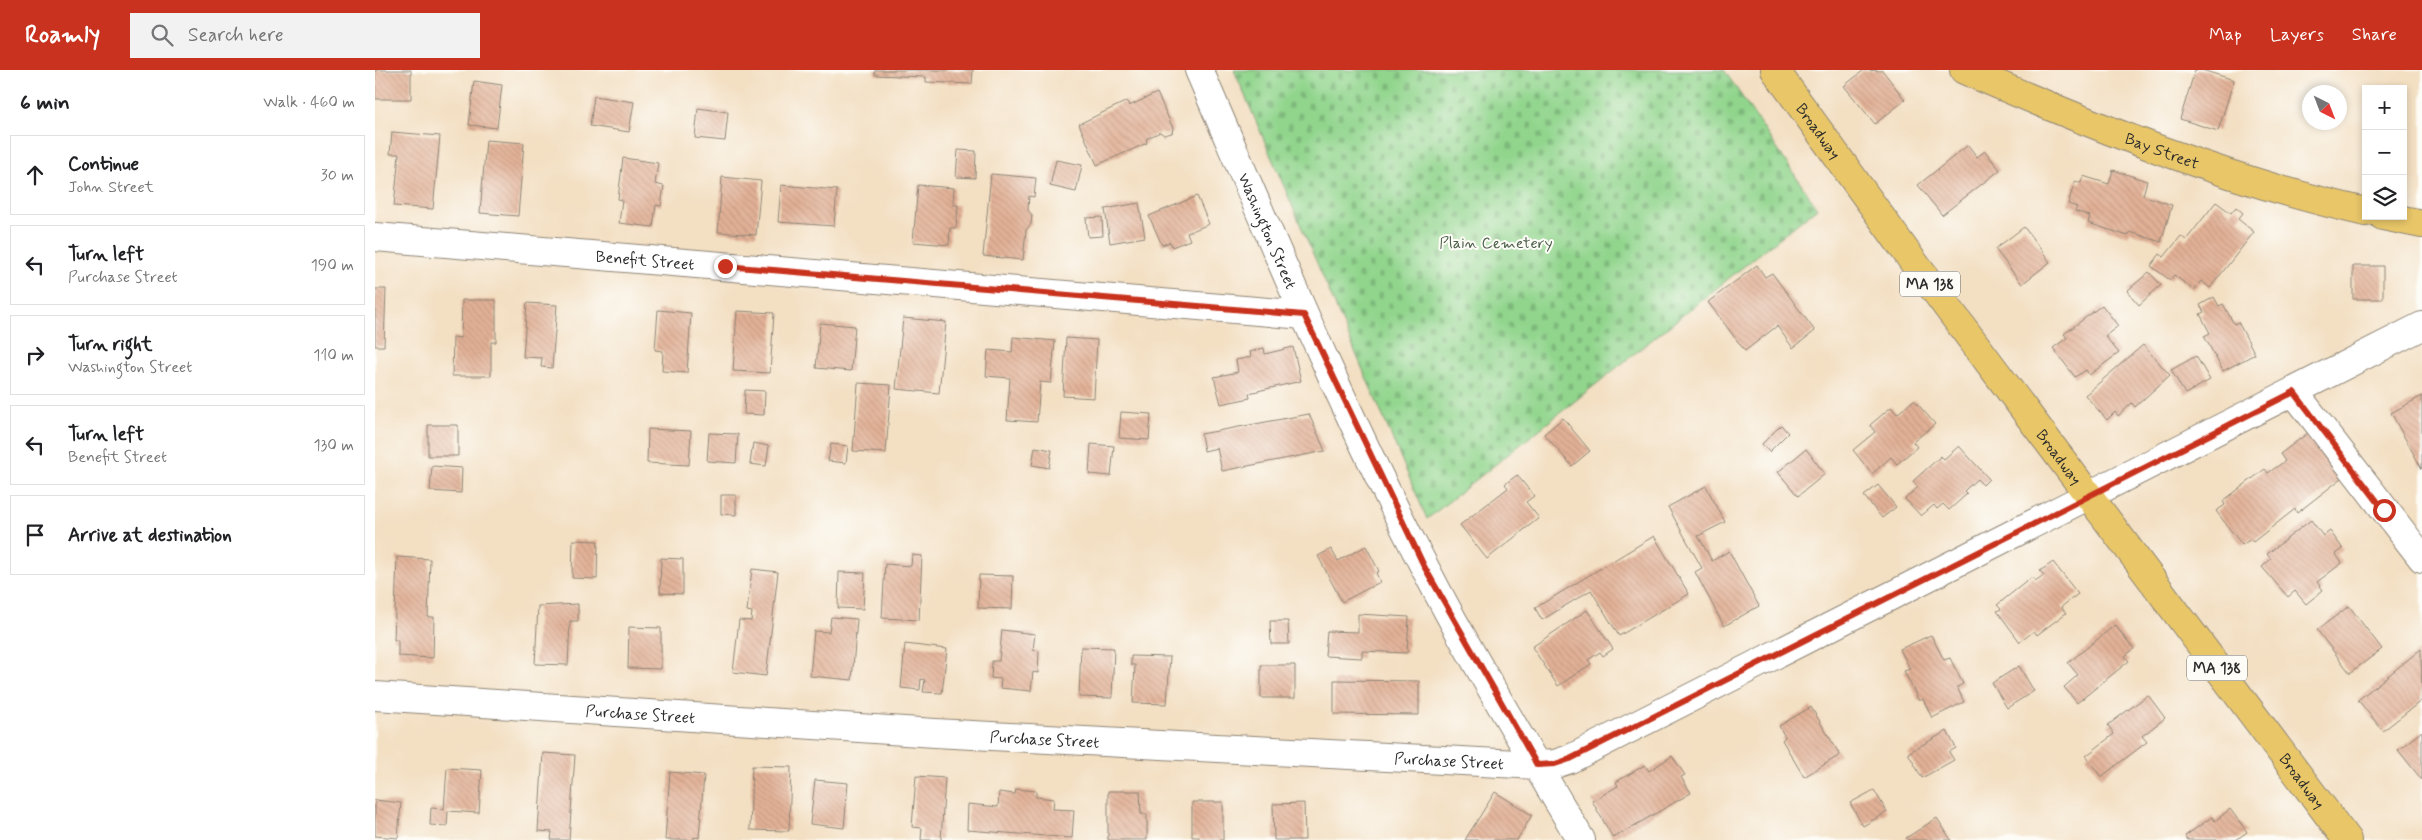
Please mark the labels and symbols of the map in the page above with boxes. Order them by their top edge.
north arrow [2302,85,2347,130]
street label: Broadway [1790,100,1845,164]
street label: Bay Street [2122,129,2202,175]
street label: Washington Street [1232,170,1301,293]
park label: Plain Cemetery [1439,233,1553,254]
street label: Benefit Street [595,247,695,276]
route end [714,255,737,278]
road number: MA 138 [1900,272,1960,296]
street label: Broadway [2031,426,2086,489]
route start [2373,499,2396,522]
road number: MA 138 [2187,656,2247,680]
street label: Purchase Street [585,701,696,729]
street label: Purchase Street [989,727,1100,754]
street label: Purchase Street [1394,748,1504,775]
street label: Broadway [2274,750,2329,813]

